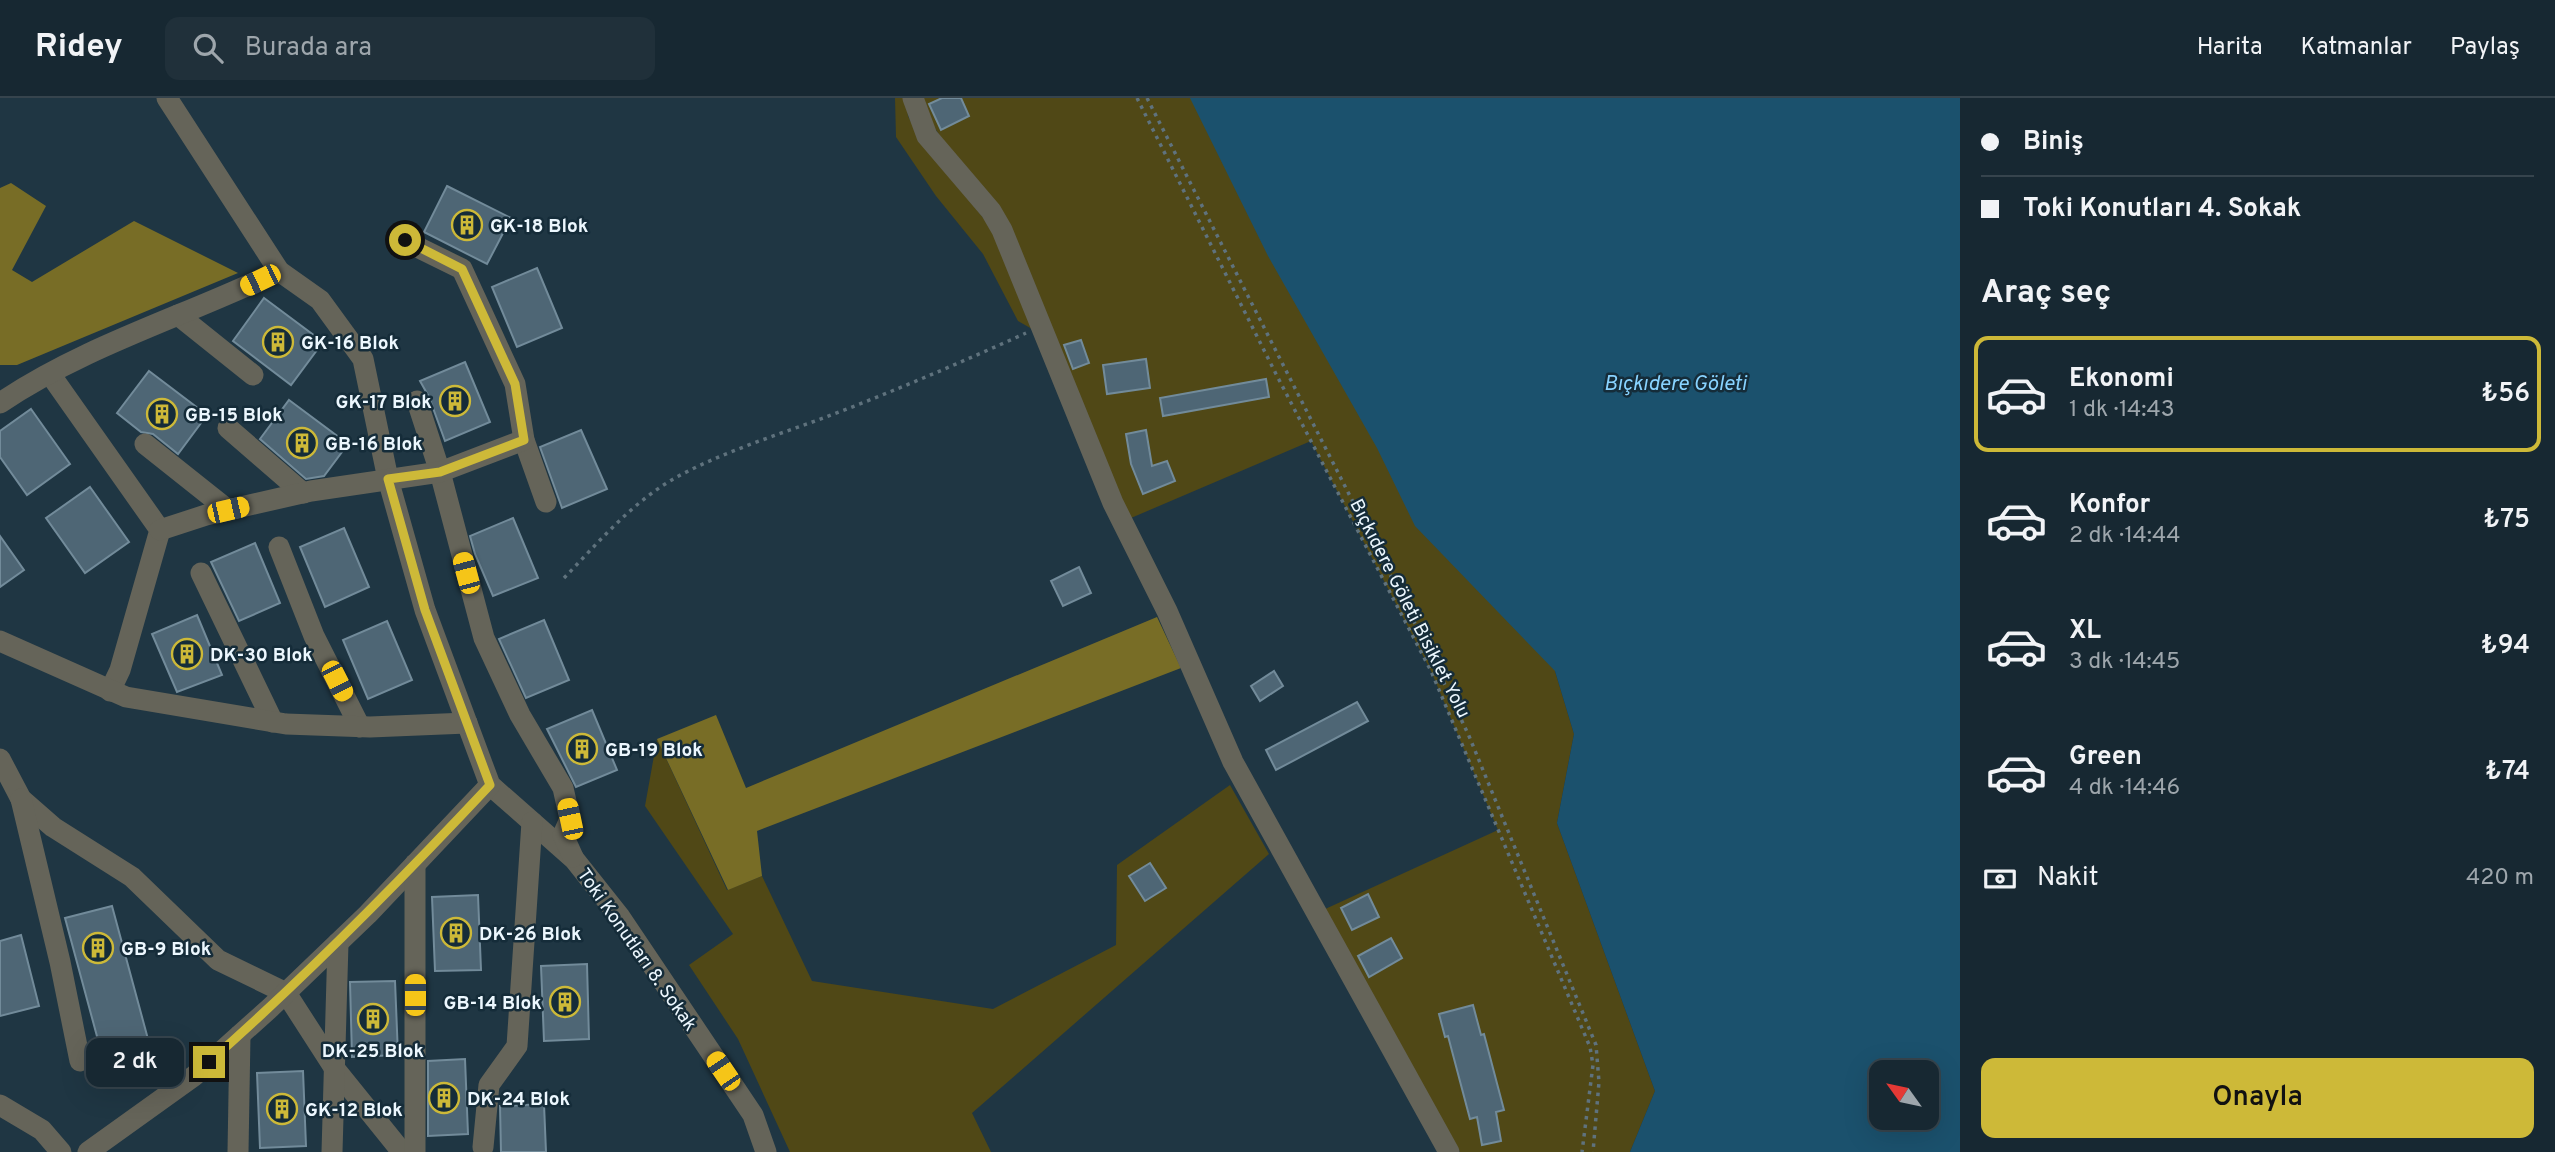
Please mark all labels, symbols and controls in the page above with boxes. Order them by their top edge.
search box [165,17,655,80]
text: Ridey [35,27,123,69]
icon: search [189,29,227,67]
text: Burada ara [245,32,372,65]
text: Harita [2197,33,2263,63]
text: Katmanlar [2301,33,2412,63]
text: Paylaş [2450,33,2520,63]
text: Biniş [2023,126,2084,159]
text: Toki Konutları 4. Sokak [2023,193,2301,226]
building icon: GK-18 Blok [450,208,484,242]
place label: GK-18 Blok [490,215,589,239]
route start [389,224,421,256]
car [237,261,284,299]
text: Araç seç [1981,274,2111,314]
building icon: GK-16 Blok [261,325,295,359]
place label: GK-16 Blok [301,332,399,356]
icon: car [1985,363,2048,426]
text: Ekonomi [2069,363,2174,396]
water label: Bıçkıdere Göleti [1604,371,1748,398]
text: ₺56 [2481,378,2530,411]
building icon: GK-17 Blok [438,384,472,418]
place label: GK-17 Blok [335,391,432,415]
text: 1 dk · 14:43 [2069,396,2175,425]
building icon: GB-15 Blok [145,397,179,431]
place label: GB-15 Blok [185,404,283,428]
building icon: GB-16 Blok [285,426,319,460]
place label: GB-16 Blok [325,433,423,457]
icon: car [1985,489,2048,552]
text: Konfor [2069,489,2150,522]
car [206,495,251,525]
street label: Bıçkıdere Göleti Bisiklet Yolu [1343,495,1475,723]
text: ₺75 [2483,504,2530,537]
text: 2 dk · 14:44 [2069,522,2181,551]
car [451,550,482,596]
icon: car [1985,615,2048,678]
text: XL [2069,615,2101,648]
text: ₺94 [2481,630,2530,663]
building icon: DK-30 Blok [170,637,204,671]
place label: DK-30 Blok [210,644,313,668]
text: 3 dk · 14:45 [2069,648,2180,677]
car [319,658,356,704]
building icon: GB-19 Blok [565,732,599,766]
place label: GB-19 Blok [605,739,703,763]
icon: car [1985,741,2048,804]
text: Green [2069,741,2142,774]
text: ₺74 [2485,756,2530,789]
text: 4 dk · 14:46 [2069,774,2180,803]
car [556,796,585,842]
icon: cash [1981,860,2019,898]
text: Nakit [2037,862,2099,895]
street label: Toki Konutları 8. Sokak [571,864,702,1036]
text: 420 m [2466,864,2534,893]
building icon: DK-26 Blok [439,916,473,950]
place label: DK-26 Blok [479,923,582,947]
building icon: GB-9 Blok [81,931,115,965]
place label: GB-9 Blok [121,938,212,962]
car [405,974,426,1016]
building icon: GB-14 Blok [548,985,582,1019]
place label: GB-14 Blok [444,992,542,1016]
building icon: DK-25 Blok [356,1002,390,1036]
callout: 2 dk [86,1038,184,1086]
place label: DK-25 Blok [322,1040,425,1064]
route end [193,1046,225,1078]
text: 2 dk [112,1048,158,1077]
car [703,1048,744,1094]
button: Onayla [1981,1058,2534,1138]
north arrow [1869,1060,1939,1130]
map controls [1869,1060,1939,1130]
building icon: DK-24 Blok [427,1081,461,1115]
place label: DK-24 Blok [467,1088,570,1112]
building icon: GK-12 Blok [265,1092,299,1126]
place label: GK-12 Blok [305,1099,403,1123]

